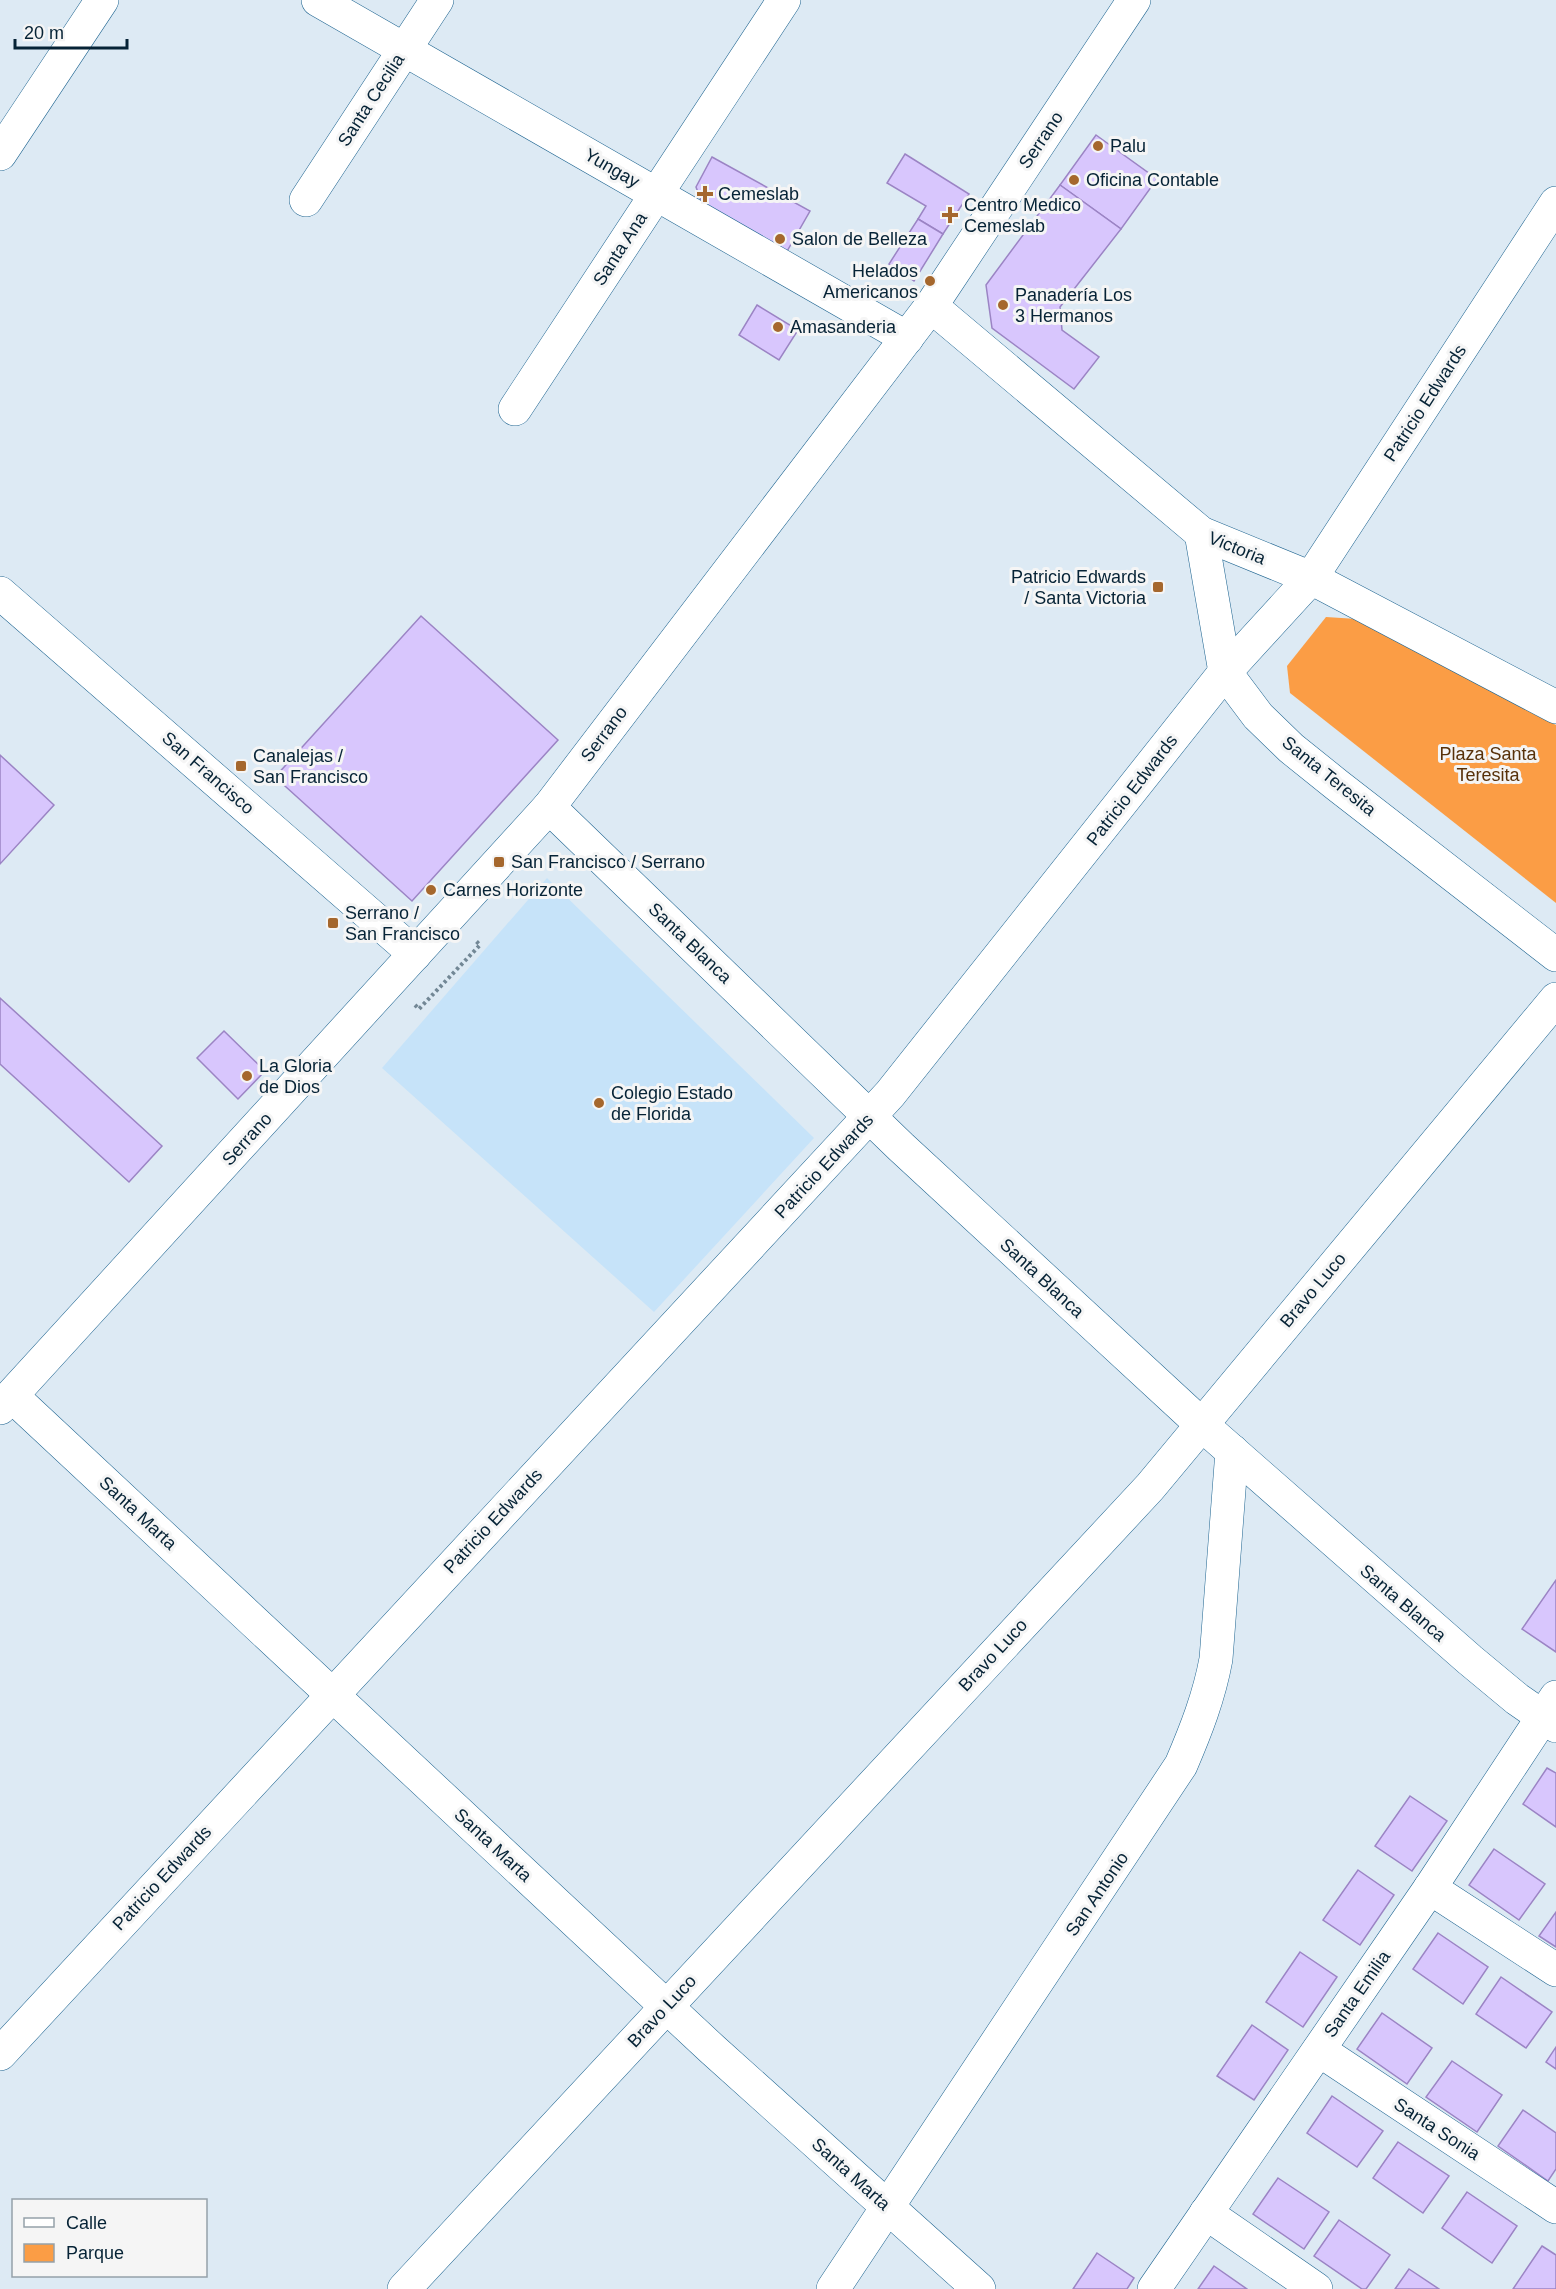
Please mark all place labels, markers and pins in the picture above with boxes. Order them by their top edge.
place label: Palu [1110,136,1146,156]
marker: Palu [1091,139,1105,153]
place label: Oficina Contable [1086,170,1219,190]
marker: Oficina Contable [1067,173,1081,187]
place label: Cemeslab [718,184,799,204]
marker: Cemeslab [696,185,714,203]
place label: Centro Medico Cemeslab [964,195,1081,236]
marker: Centro Medico Cemeslab [941,206,959,224]
place label: Salon de Belleza [792,229,928,249]
marker: Salon de Belleza [773,232,787,246]
place label: Helados Americanos [823,261,918,302]
marker: Helados Americanos [923,274,937,288]
place label: Panadería Los 3 Hermanos [1015,285,1132,326]
marker: Panadería Los 3 Hermanos [996,298,1010,312]
place label: Amasanderia [790,317,897,337]
marker: Amasanderia [771,320,785,334]
place label: Patricio Edwards / Santa Victoria [1011,567,1147,608]
marker: Patricio Edwards / Santa Victoria [1151,580,1165,594]
place label: Canalejas / San Francisco [253,746,368,787]
marker: Canalejas / San Francisco [234,759,248,773]
place label: San Francisco / Serrano [511,852,705,872]
marker: San Francisco / Serrano [492,855,506,869]
place label: Carnes Horizonte [443,880,583,900]
marker: Carnes Horizonte [424,883,438,897]
place label: Serrano / San Francisco [345,903,460,944]
marker: Serrano / San Francisco [326,916,340,930]
place label: La Gloria de Dios [259,1056,333,1097]
marker: La Gloria de Dios [240,1069,254,1083]
place label: Colegio Estado de Florida [611,1083,733,1124]
marker: Colegio Estado de Florida [592,1096,606,1110]

